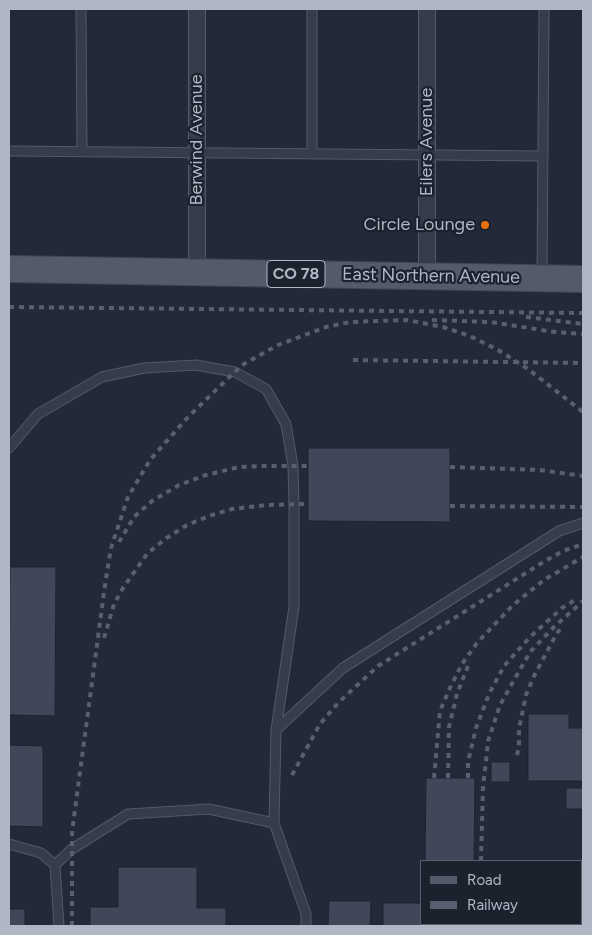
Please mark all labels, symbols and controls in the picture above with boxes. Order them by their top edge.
street label: Berwind Avenue [186,74,208,206]
street label: Eilers Avenue [416,88,438,196]
place label: Circle Lounge [364,214,475,236]
marker: Circle Lounge [479,219,491,231]
road number: CO 78 [267,260,325,288]
street label: East Northern Avenue [342,264,520,288]
legend [420,860,582,925]
text: Road [467,871,502,889]
text: Railway [467,896,518,914]

